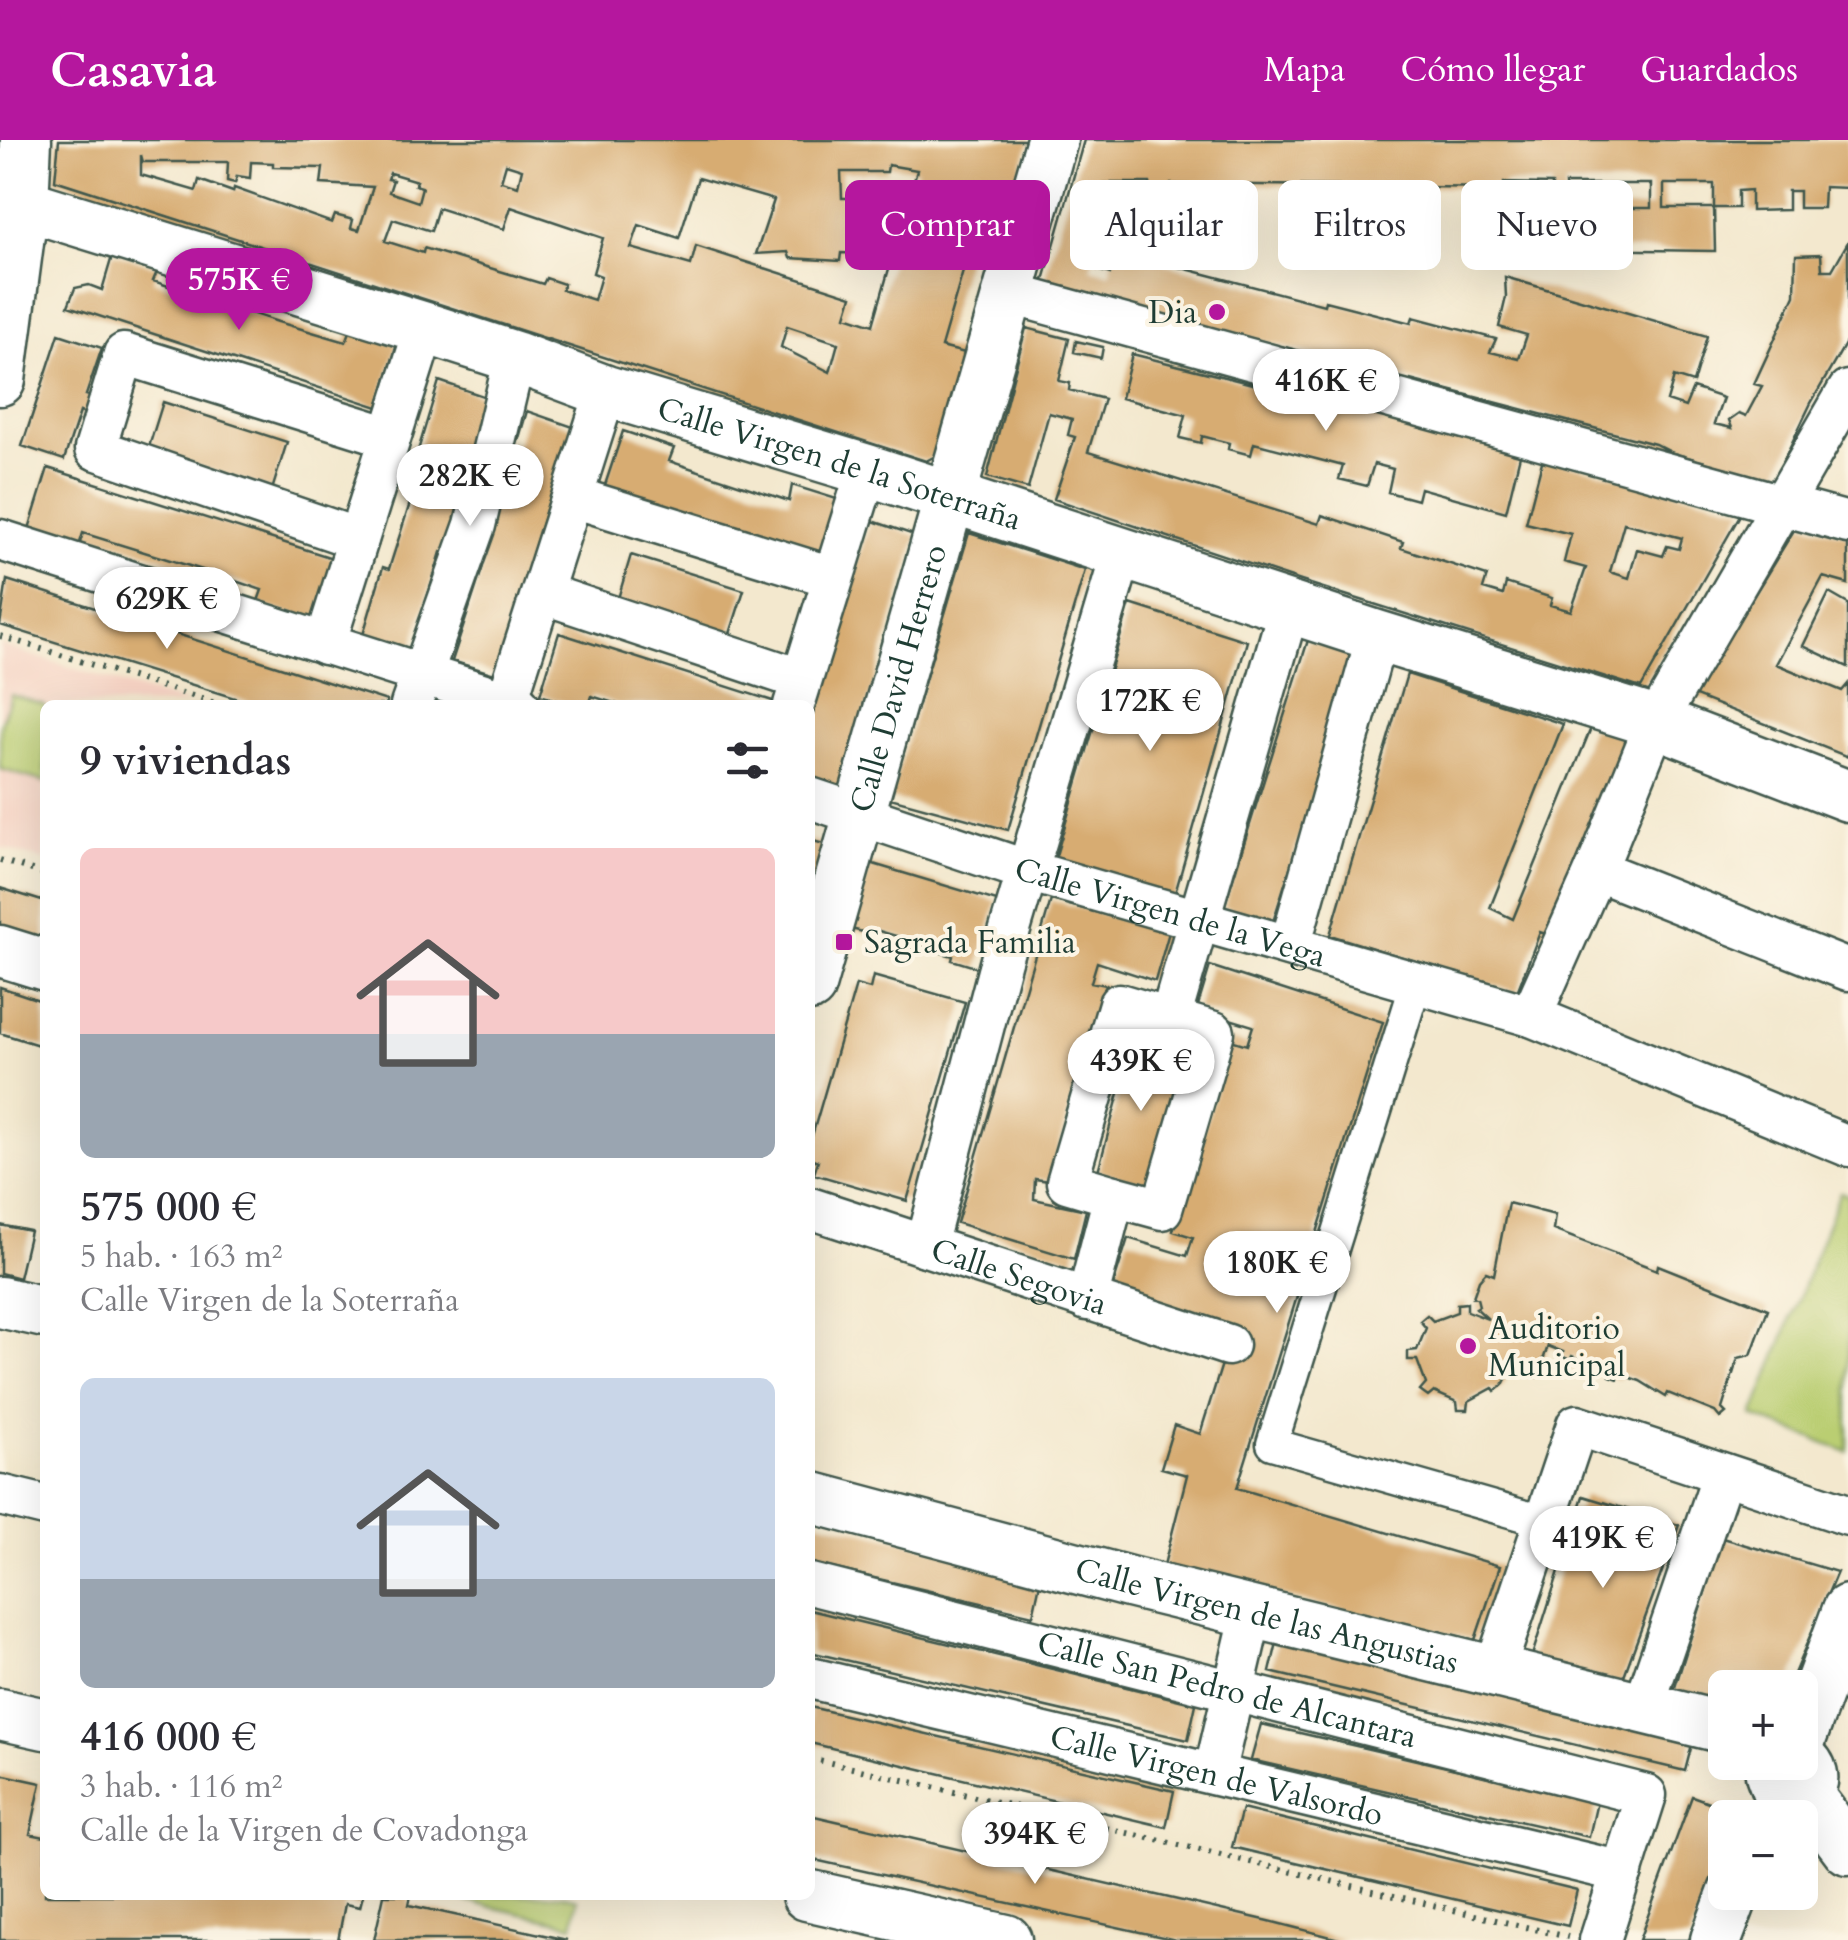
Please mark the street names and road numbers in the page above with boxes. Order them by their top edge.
street label: Calle Virgen de la Soterraña [652,387,1027,542]
street label: Calle David Herrero [840,540,958,818]
street label: Calle Virgen de la Vega [1009,847,1331,979]
street label: Calle Segovia [925,1228,1112,1327]
street label: Calle Virgen de las Angustias [1070,1548,1463,1685]
street label: Calle San Pedro de Alcantara [1032,1621,1421,1759]
street label: Calle Virgen de Valsordo [1045,1715,1387,1837]

